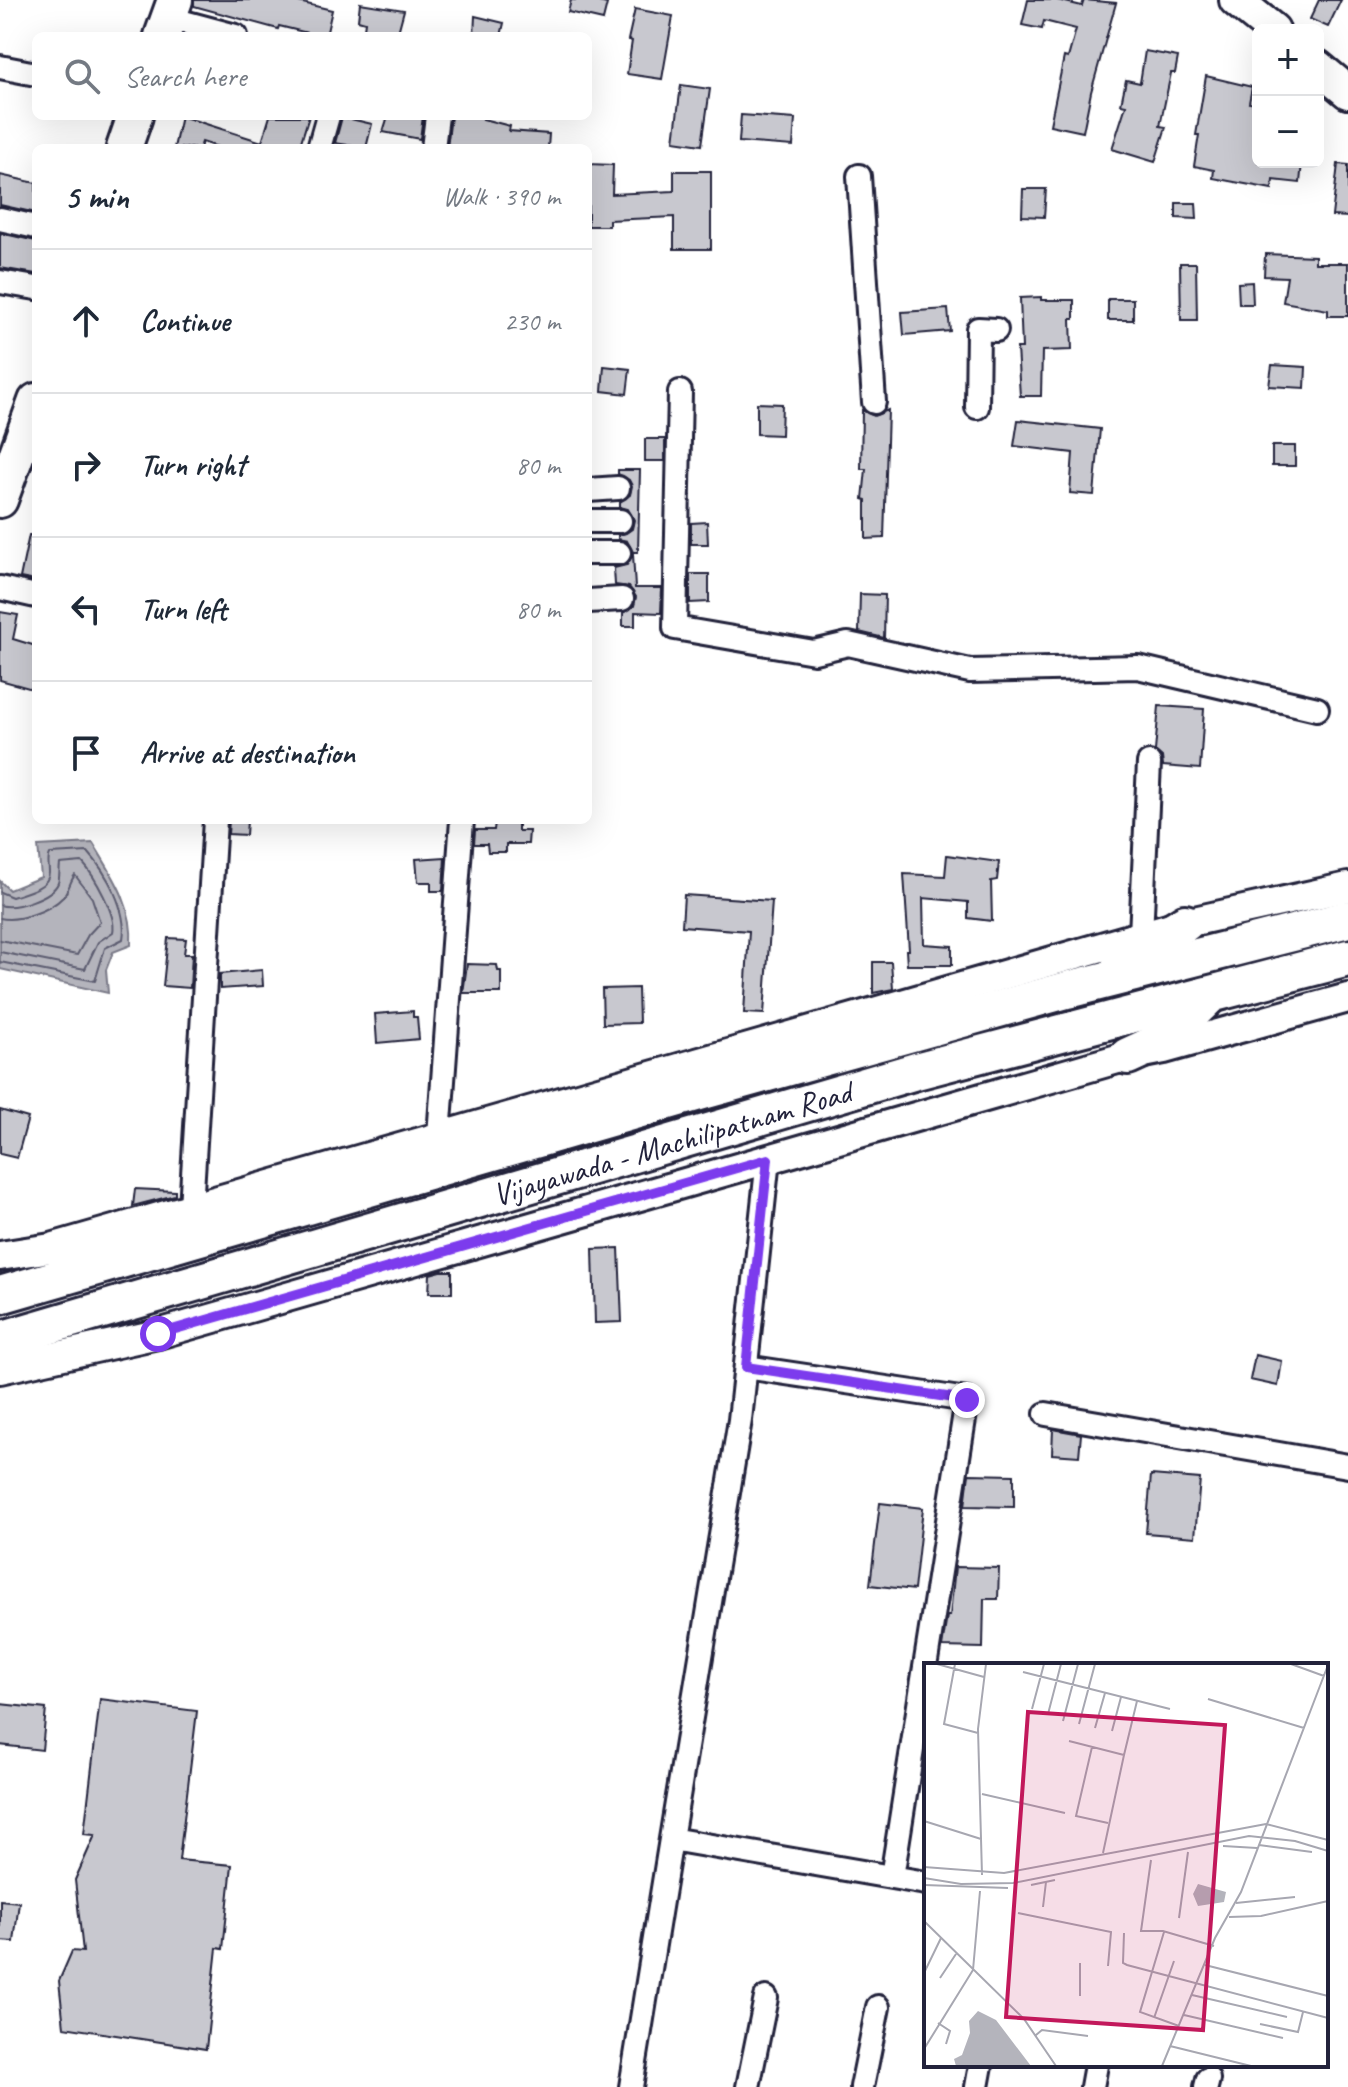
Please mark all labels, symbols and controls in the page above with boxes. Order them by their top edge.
map controls [1252,24,1324,168]
button: + [1252,24,1324,96]
search box [32,32,592,120]
icon: search [60,54,104,98]
text: Search here [124,57,246,95]
button: − [1252,96,1324,168]
text: 5 min [64,175,129,218]
text: Walk · 390 m [443,180,560,213]
icon: ahead [64,299,108,343]
text: Continue [140,302,230,340]
text: 230 m [504,305,560,338]
icon: right [64,443,108,487]
text: Turn right [140,446,245,484]
text: 80 m [516,449,560,482]
icon: left [64,587,108,631]
text: Turn left [140,590,227,628]
text: 80 m [516,593,560,626]
icon: arrive [64,731,108,775]
text: Arrive at destination [140,734,355,772]
street label: Vijayawada - Machilipatnam Road [488,1069,861,1215]
route start [140,1316,176,1352]
route end [949,1382,985,1418]
inset map [924,1663,1328,2067]

